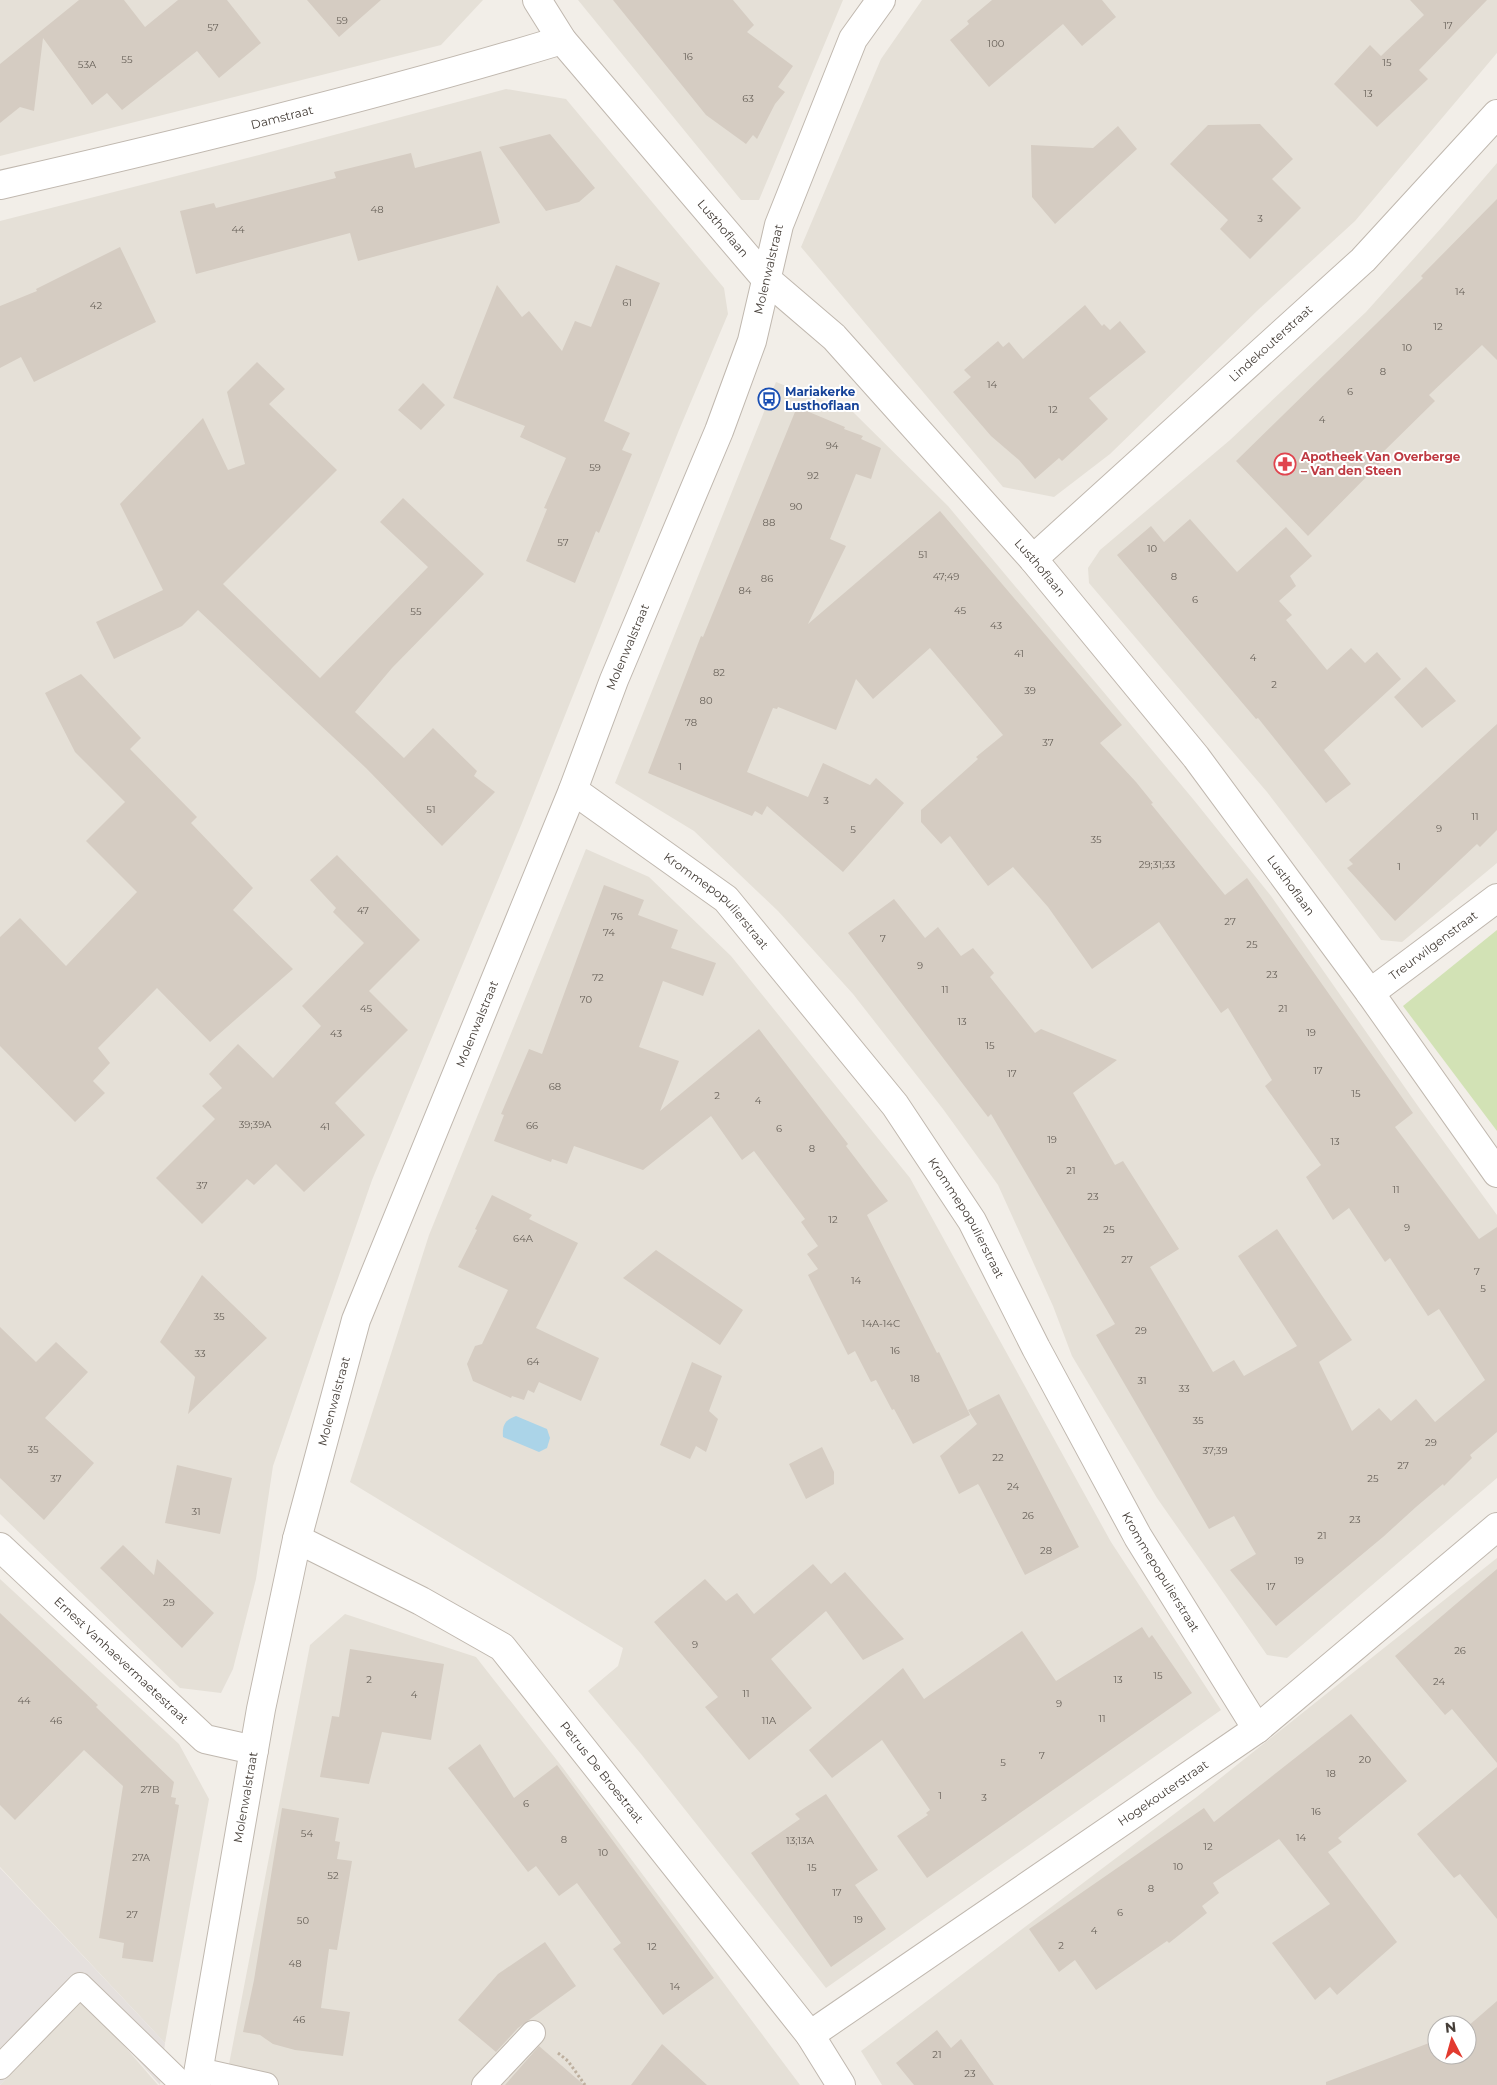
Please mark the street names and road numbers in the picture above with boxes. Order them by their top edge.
street label: Damstraat [249,102,315,132]
street label: Lusthoflaan [694,196,752,260]
street label: Molenwalstraat [750,222,786,316]
street label: Lindekouterstraat [1226,301,1315,385]
street label: Lusthoflaan [1011,535,1069,599]
street label: Molenwalstraat [603,601,652,692]
street label: Krommepopulierstraat [661,849,772,952]
street label: Lusthoflaan [1264,852,1318,918]
street label: Treurwilgenstraat [1386,907,1480,983]
street label: Molenwalstraat [452,978,501,1069]
street label: Krommepopulierstraat [925,1155,1008,1281]
street label: Molenwalstraat [314,1355,353,1448]
street label: Krommepopulierstraat [1119,1509,1203,1635]
street label: Ernest Vanhaevermaetestraat [51,1594,192,1727]
street label: Petrus De Broestraat [557,1718,647,1826]
street label: Molenwalstraat [230,1750,261,1844]
street label: Hogekouterstraat [1115,1757,1211,1829]

